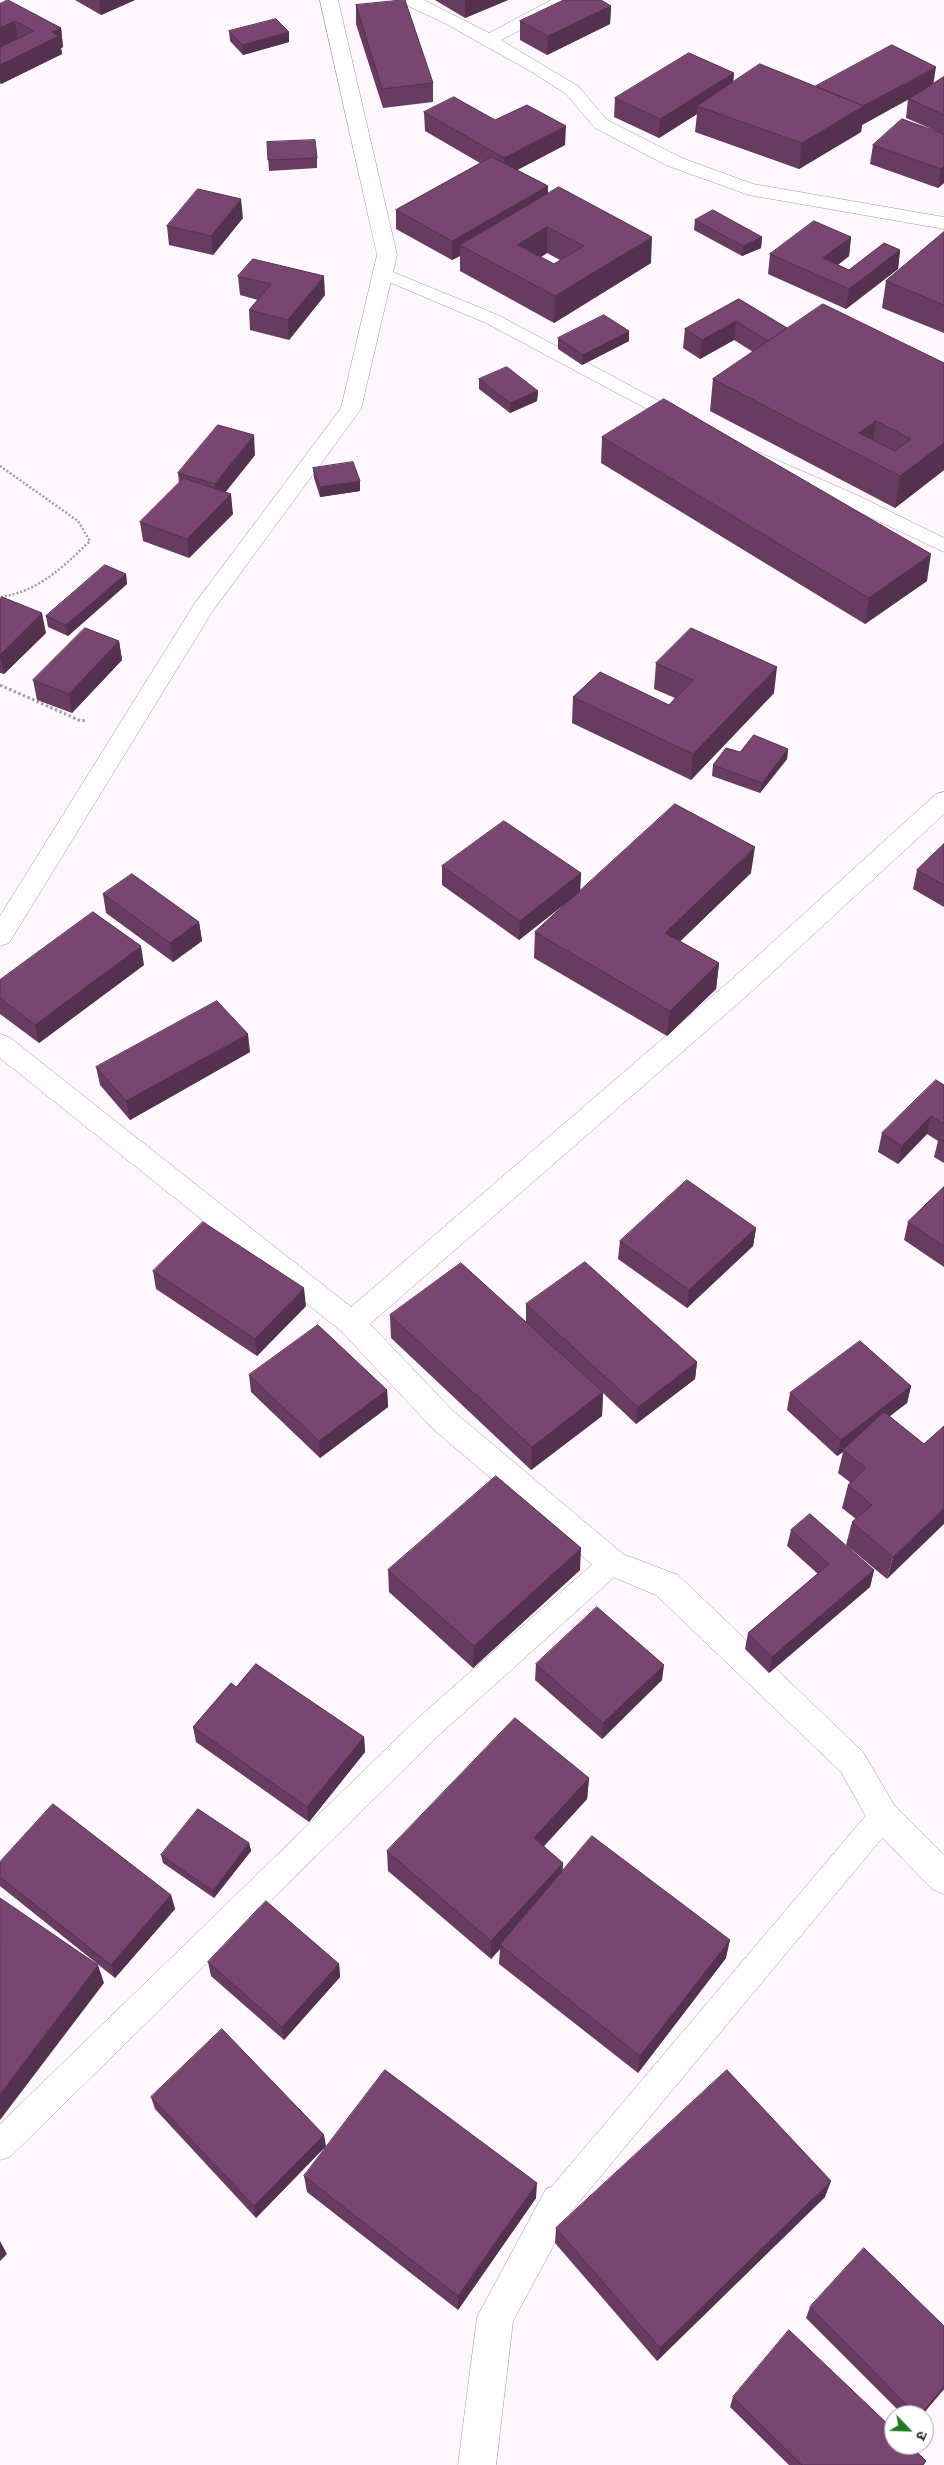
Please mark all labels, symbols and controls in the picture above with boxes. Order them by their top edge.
north arrow [884,2405,934,2455]
text: उ [912,2428,932,2443]

